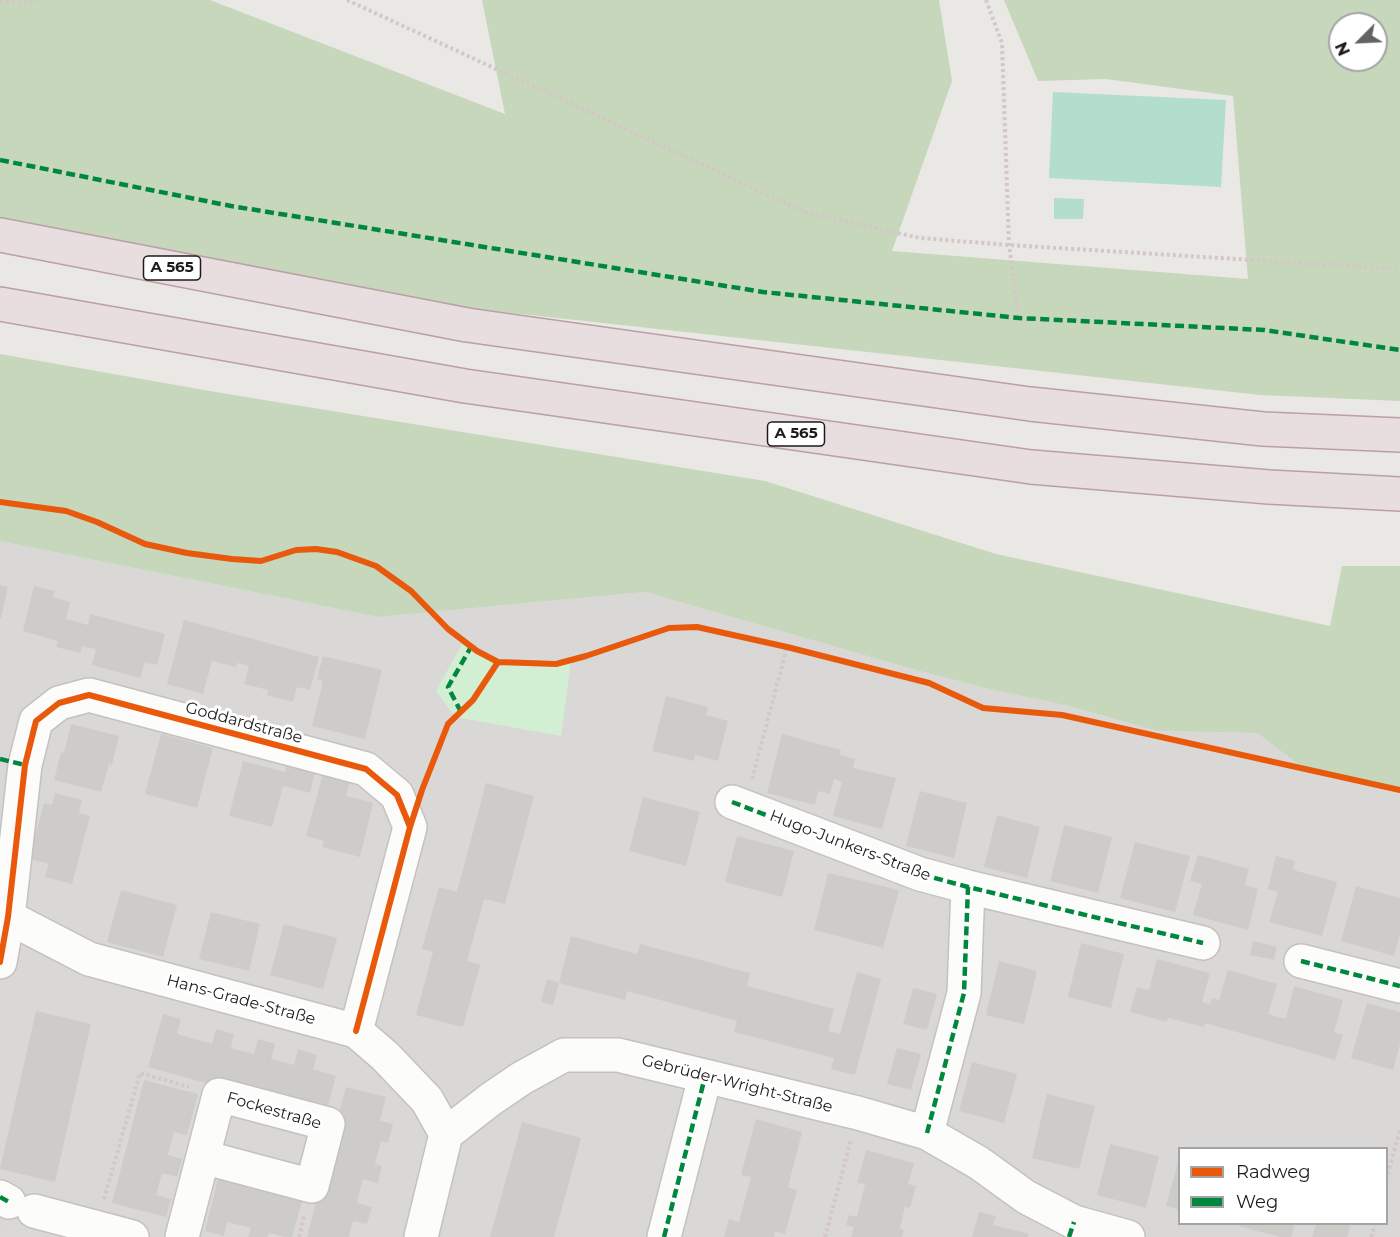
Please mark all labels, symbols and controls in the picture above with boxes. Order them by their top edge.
north arrow [1328,12,1388,72]
text: N [1332,39,1354,58]
road number: A 565 [144,256,201,280]
road number: A 565 [768,422,824,446]
street label: Goddardstraße [183,698,305,748]
street label: Hugo-Junkers-Straße [767,806,933,886]
street label: Hans-Grade-Straße [164,971,318,1029]
street label: Gebrüder-Wright-Straße [639,1051,835,1117]
street label: Fockestraße [224,1088,324,1134]
legend [1178,1147,1388,1225]
text: Radweg [1236,1161,1311,1183]
text: Weg [1236,1191,1278,1213]

